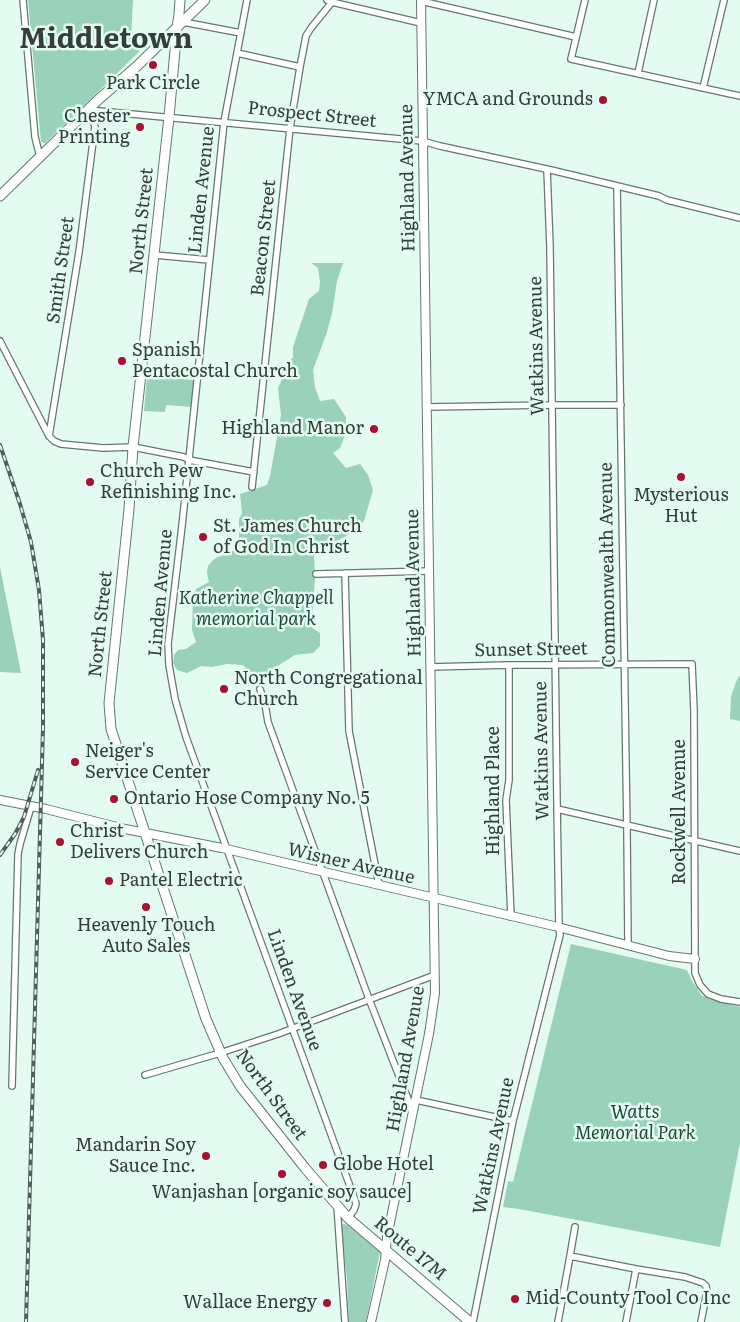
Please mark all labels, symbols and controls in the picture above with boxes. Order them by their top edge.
district label: Middletown [19,23,193,57]
marker: Park Circle [147,59,159,71]
place label: Park Circle [106,73,200,95]
place label: YMCA and Grounds [423,89,593,111]
marker: YMCA and Grounds [597,94,609,106]
street label: Prospect Street [247,97,377,133]
street label: Highland Avenue [396,104,420,252]
place label: Chester Printing [58,106,130,148]
marker: Chester Printing [134,121,146,133]
street label: Linden Avenue [185,125,219,255]
street label: North Street [126,167,158,275]
street label: Beacon Street [247,179,281,297]
street label: Smith Street [43,215,79,325]
street label: Watkins Avenue [525,276,549,416]
place label: Spanish Pentacostal Church [132,340,298,382]
marker: Spanish Pentacostal Church [116,355,128,367]
place label: Highland Manor [221,418,364,440]
marker: Highland Manor [368,423,380,435]
place label: Church Pew Refinishing Inc. [100,461,237,504]
street label: Commonwealth Avenue [595,462,621,668]
marker: Mysterious Hut [675,471,687,483]
marker: Church Pew Refinishing Inc. [84,476,96,488]
place label: Mysterious Hut [633,485,729,528]
street label: Highland Avenue [402,509,426,657]
place label: St. James Church of God In Christ [213,516,362,558]
street label: Linden Avenue [145,528,177,658]
marker: St. James Church of God In Christ [197,531,209,543]
street label: North Street [85,570,117,678]
park label: Katherine Chappell memorial park [179,588,333,630]
street label: Sunset Street [474,638,588,662]
place label: North Congregational Church [234,668,423,711]
street label: Watkins Avenue [530,681,554,821]
marker: North Congregational Church [218,683,230,695]
street label: Highland Place [483,726,505,856]
street label: Rockwell Avenue [669,739,691,885]
place label: Neiger's Service Center [85,741,210,784]
marker: Neiger's Service Center [69,756,81,768]
place label: Ontario Hose Company No. 5 [124,788,370,810]
marker: Ontario Hose Company No. 5 [108,793,120,805]
place label: Christ Delivers Church [70,821,208,864]
marker: Christ Delivers Church [54,836,66,848]
street label: Wisner Avenue [285,839,417,889]
place label: Pantel Electric [119,870,243,892]
marker: Pantel Electric [103,875,115,887]
marker: Heavenly Touch Auto Sales [140,901,152,913]
place label: Heavenly Touch Auto Sales [77,915,215,958]
street label: Linden Avenue [262,926,326,1054]
street label: Highland Avenue [383,984,429,1134]
street label: North Street [231,1045,311,1145]
street label: Watkins Avenue [469,1076,519,1216]
park label: Watts Memorial Park [574,1102,696,1144]
place label: Mandarin Soy Sauce Inc. [75,1135,196,1178]
marker: Mandarin Soy Sauce Inc. [200,1150,212,1162]
place label: Globe Hotel [333,1154,434,1176]
marker: Globe Hotel [317,1159,329,1171]
marker: Wanjashan [organic soy sauce] [276,1168,288,1180]
place label: Wanjashan [organic soy sauce] [152,1182,412,1204]
street label: Route 17M [369,1212,451,1286]
place label: Mid-County Tool Co Inc [525,1288,731,1310]
place label: Wallace Energy [183,1292,317,1314]
marker: Mid-County Tool Co Inc [509,1293,521,1305]
marker: Wallace Energy [321,1297,333,1309]

